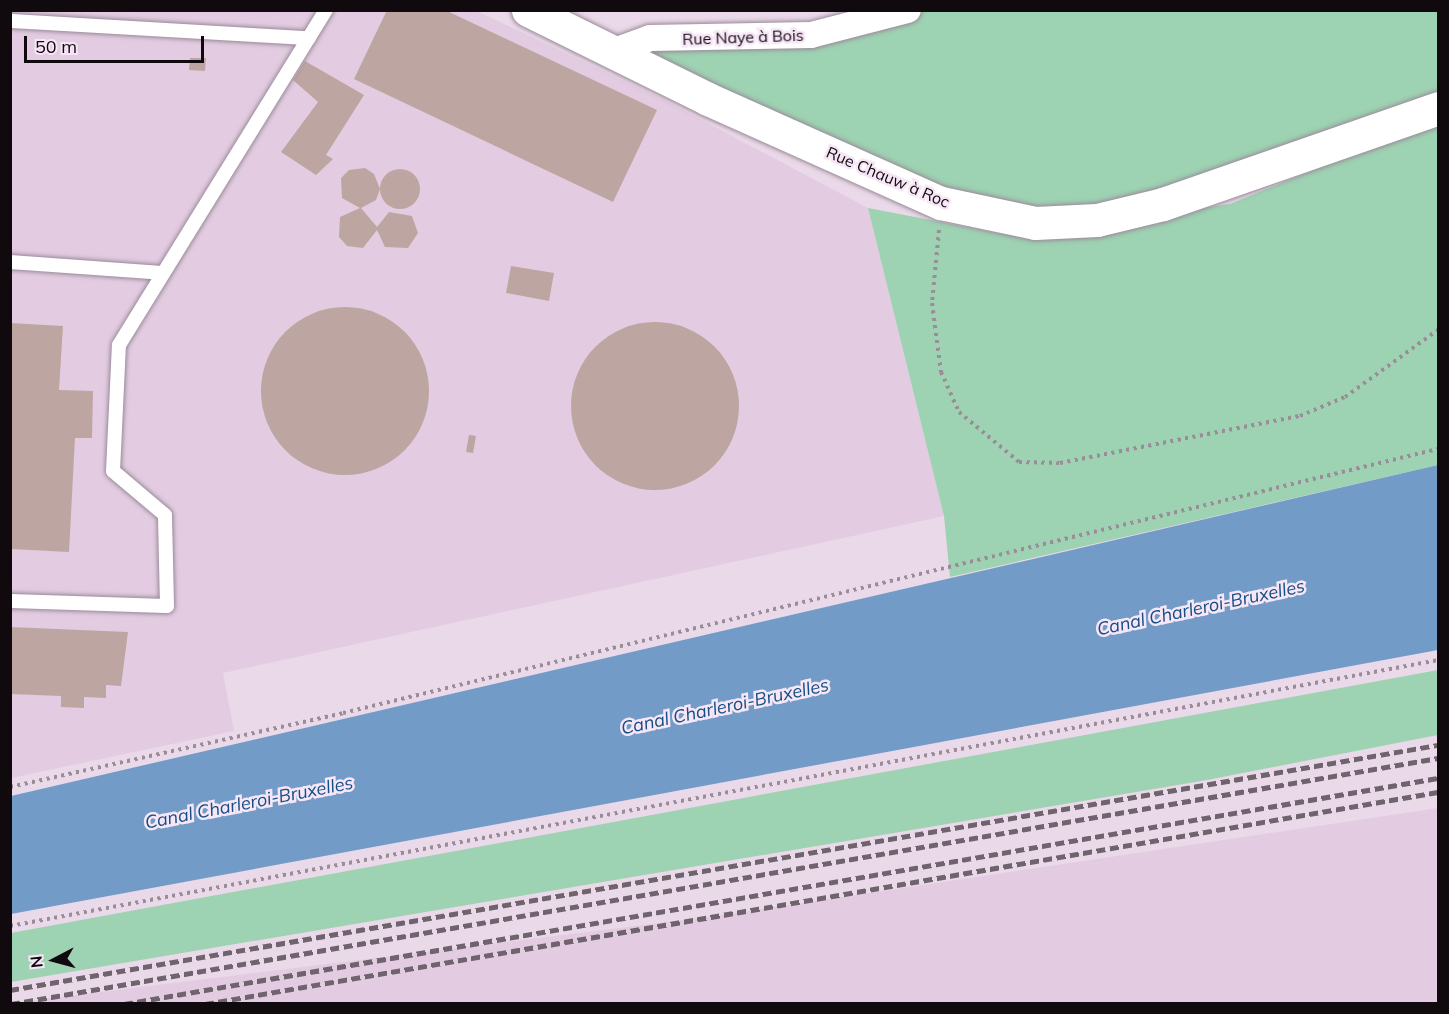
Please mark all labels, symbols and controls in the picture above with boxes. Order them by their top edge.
scale bar [27,24,207,62]
street label: Rue Naye à Bois [682,25,804,49]
text: 50 m [35,35,77,58]
street label: Rue Chauw à Roc [823,142,953,212]
water label: Canal Charleroi-Bruxelles [1095,575,1307,641]
water label: Canal Charleroi-Bruxelles [619,674,831,740]
water label: Canal Charleroi-Bruxelles [143,772,355,834]
north arrow [24,930,84,990]
text: N [26,955,47,969]

